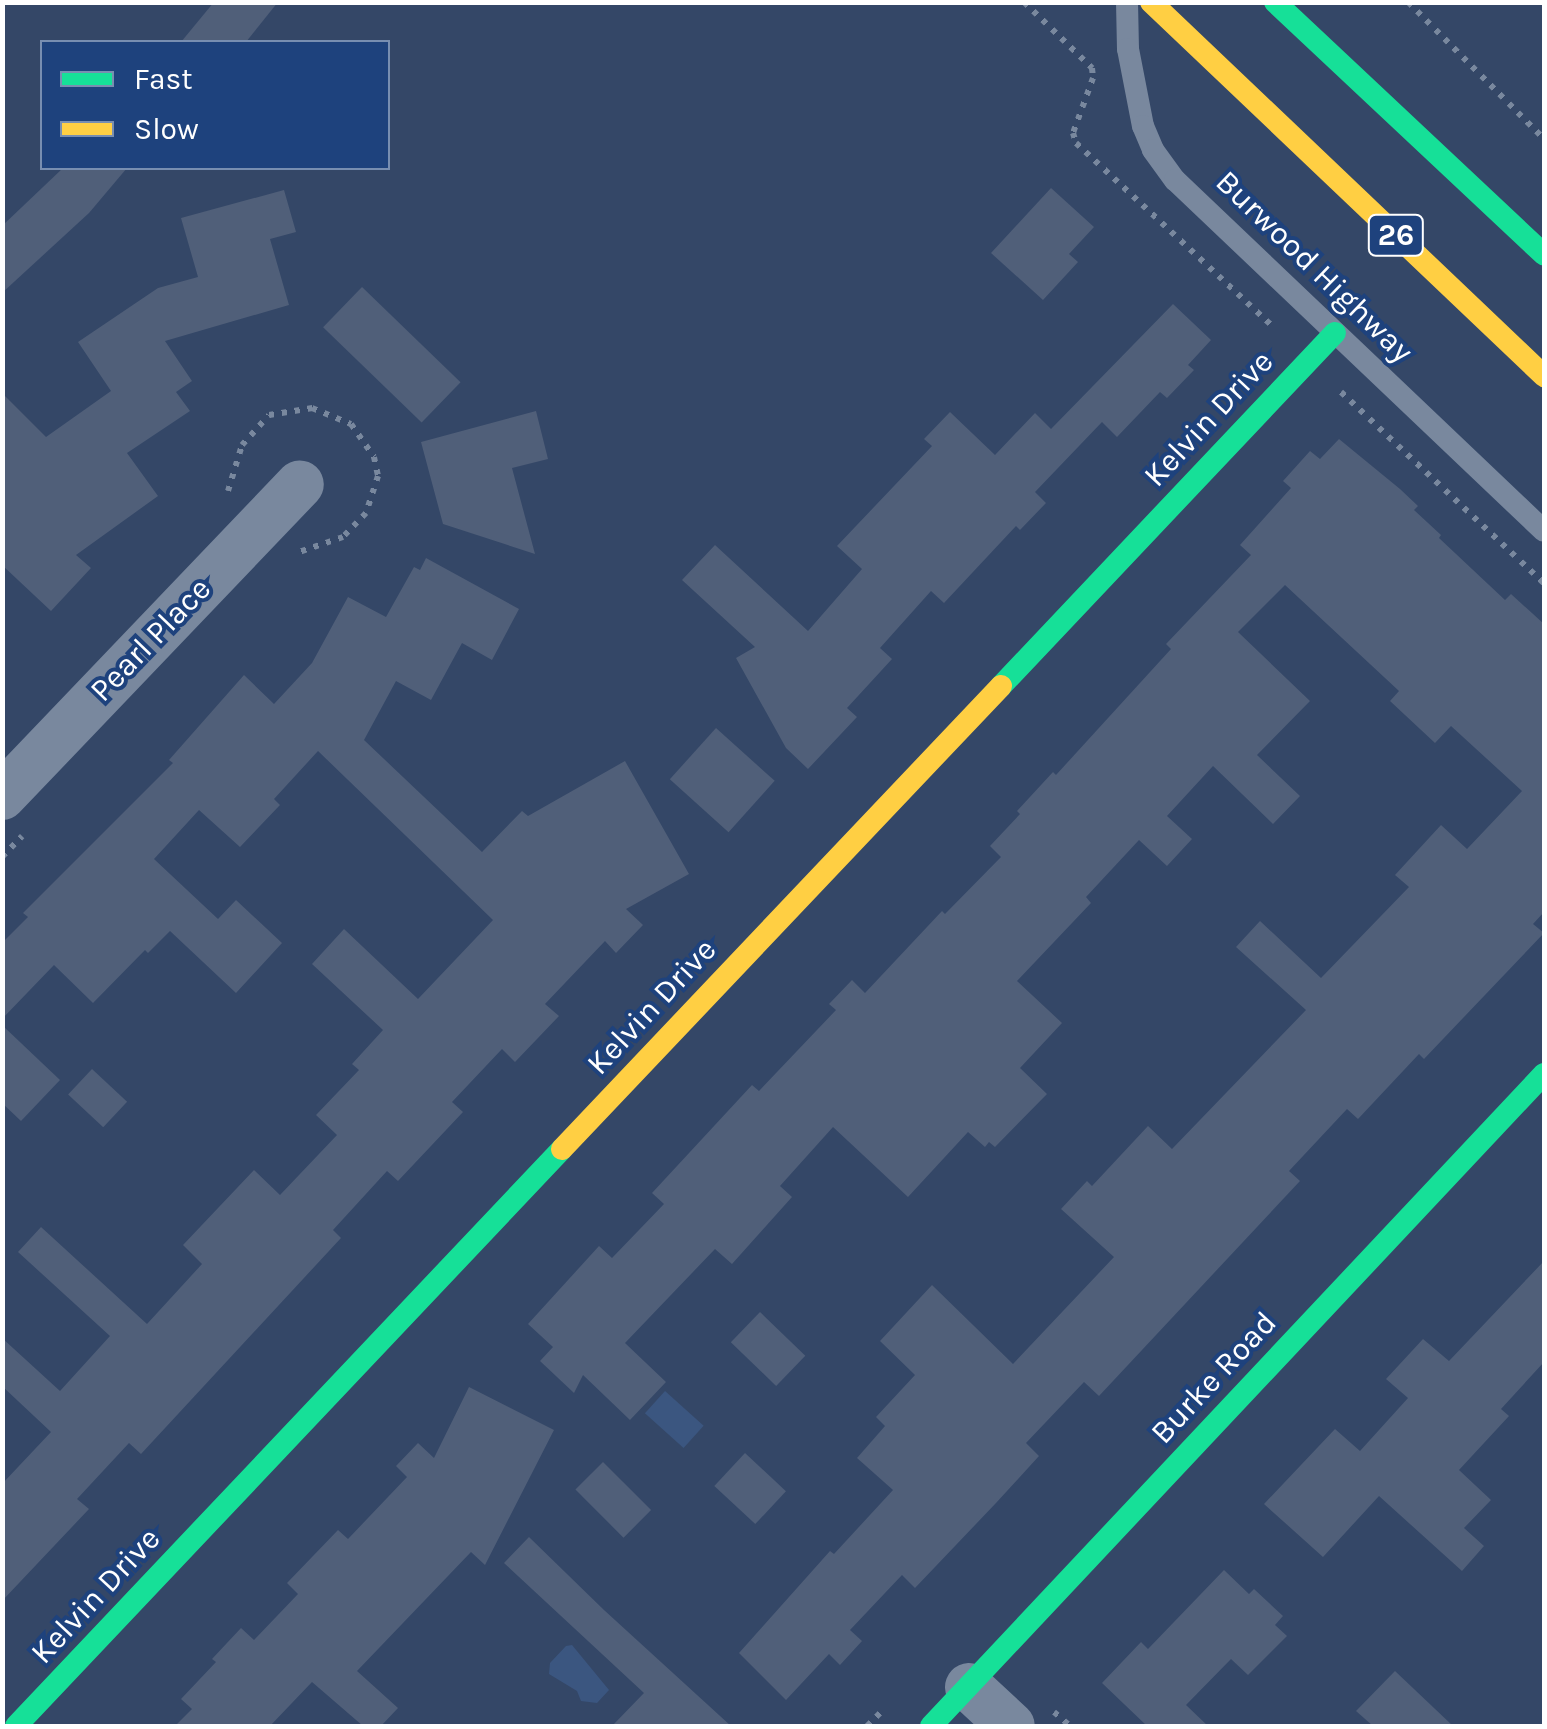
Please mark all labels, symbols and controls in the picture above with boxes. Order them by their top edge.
legend [40,40,390,170]
text: Fast [134,61,193,97]
text: Slow [134,111,199,147]
street label: Burwood Highway [1207,163,1421,371]
road number: 26 [1366,210,1426,260]
street label: Kelvin Drive [1136,343,1282,495]
street label: Pearl Place [83,570,219,710]
street label: Kelvin Drive [579,931,725,1083]
street label: Burke Road [1143,1304,1285,1452]
street label: Kelvin Drive [23,1520,169,1672]

